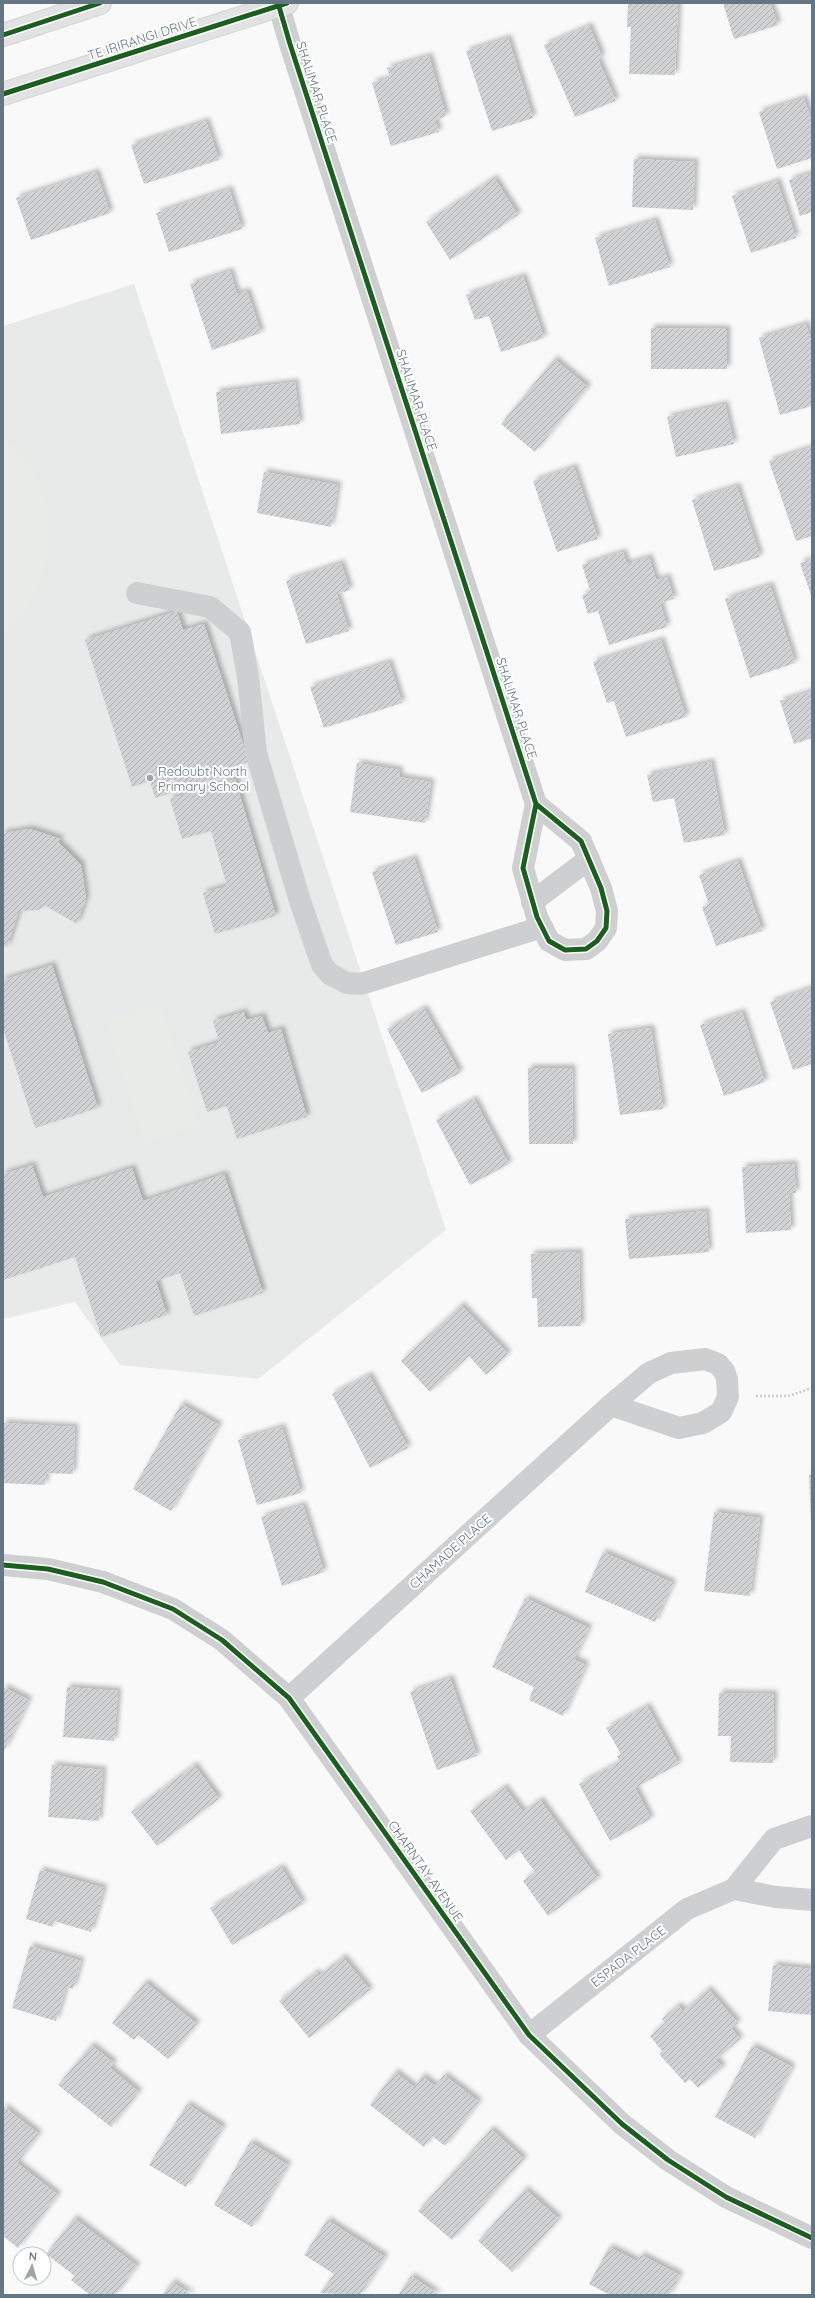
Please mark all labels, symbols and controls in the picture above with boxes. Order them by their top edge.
street label: TE IRIRANGI DRIVE [85,13,199,63]
street label: SHALIMAR PLACE [293,39,341,145]
street label: SHALIMAR PLACE [393,347,441,453]
street label: SHALIMAR PLACE [493,655,541,761]
place label: Redoubt North Primary School [158,763,249,794]
marker: Redoubt North Primary School [145,773,155,783]
street label: CHAMADE PLACE [406,1510,494,1592]
street label: CHARNTAY AVENUE [385,1817,467,1925]
street label: ESPADA PLACE [587,1922,669,1990]
north arrow [12,2246,52,2286]
text: N [28,2249,38,2263]

